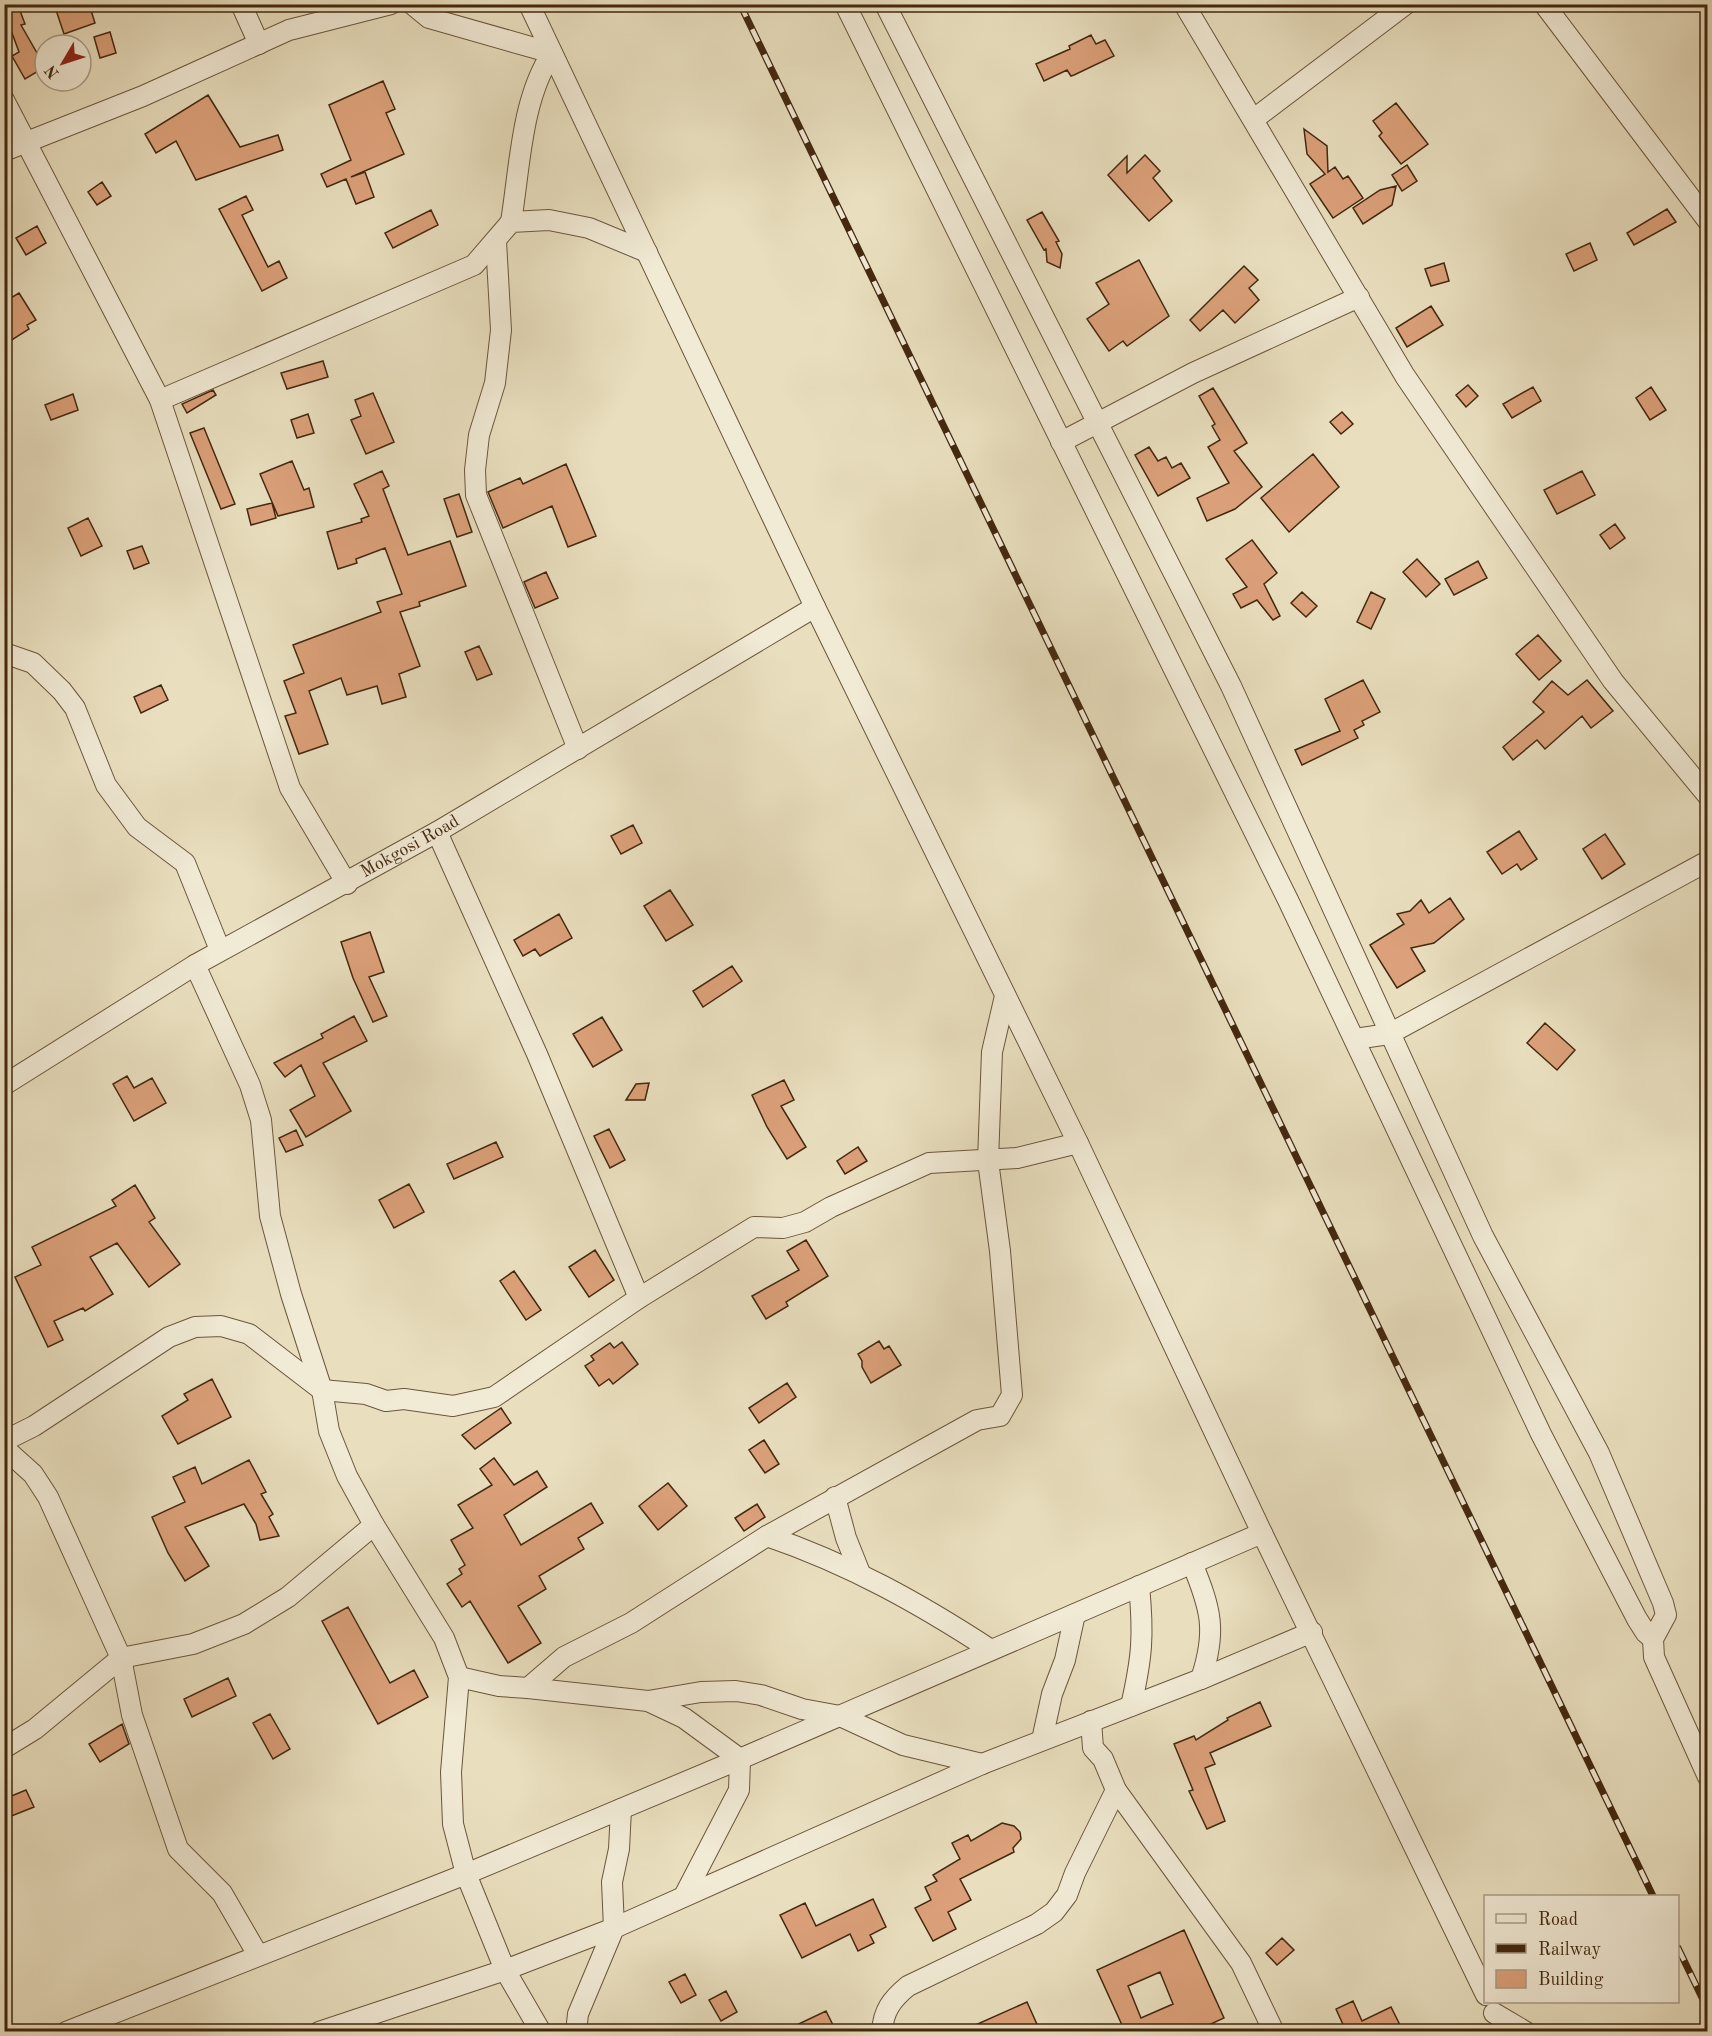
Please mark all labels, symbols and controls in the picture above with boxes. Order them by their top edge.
north arrow [33,33,93,93]
text: N [42,61,63,81]
street label: Mokgosi Road [358,812,462,881]
legend [1484,1895,1679,2003]
text: Road [1538,1911,1578,1929]
text: Railway [1538,1941,1601,1959]
text: Building [1538,1971,1604,1989]

